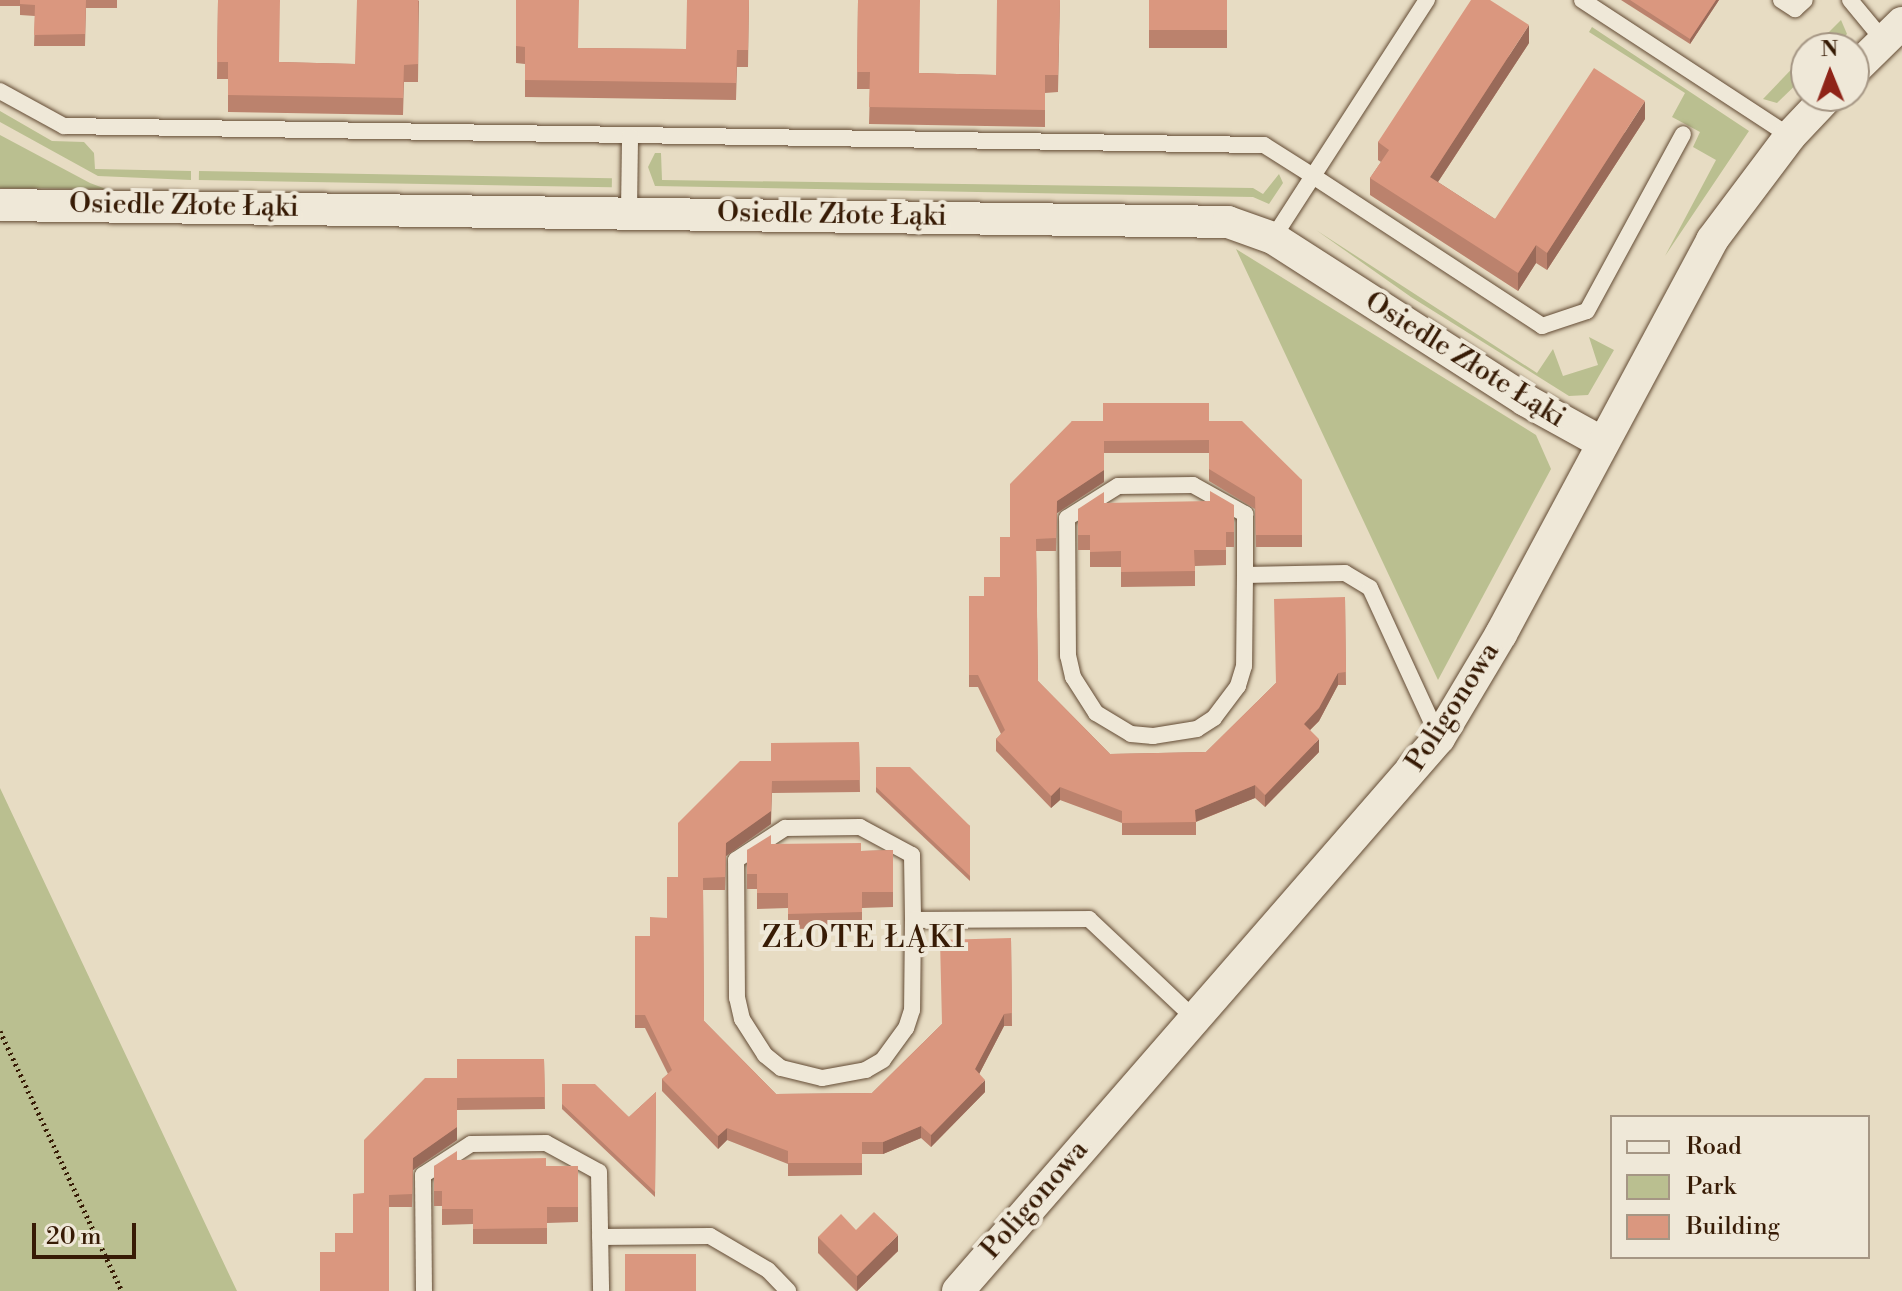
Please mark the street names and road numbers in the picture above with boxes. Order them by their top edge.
street label: Osiedle Złote Łąki [69,187,299,225]
street label: Osiedle Złote Łąki [717,196,947,234]
street label: Osiedle Złote Łąki [1359,285,1571,435]
street label: Poligonowa [1399,636,1507,778]
street label: Poligonowa [974,1134,1096,1266]

